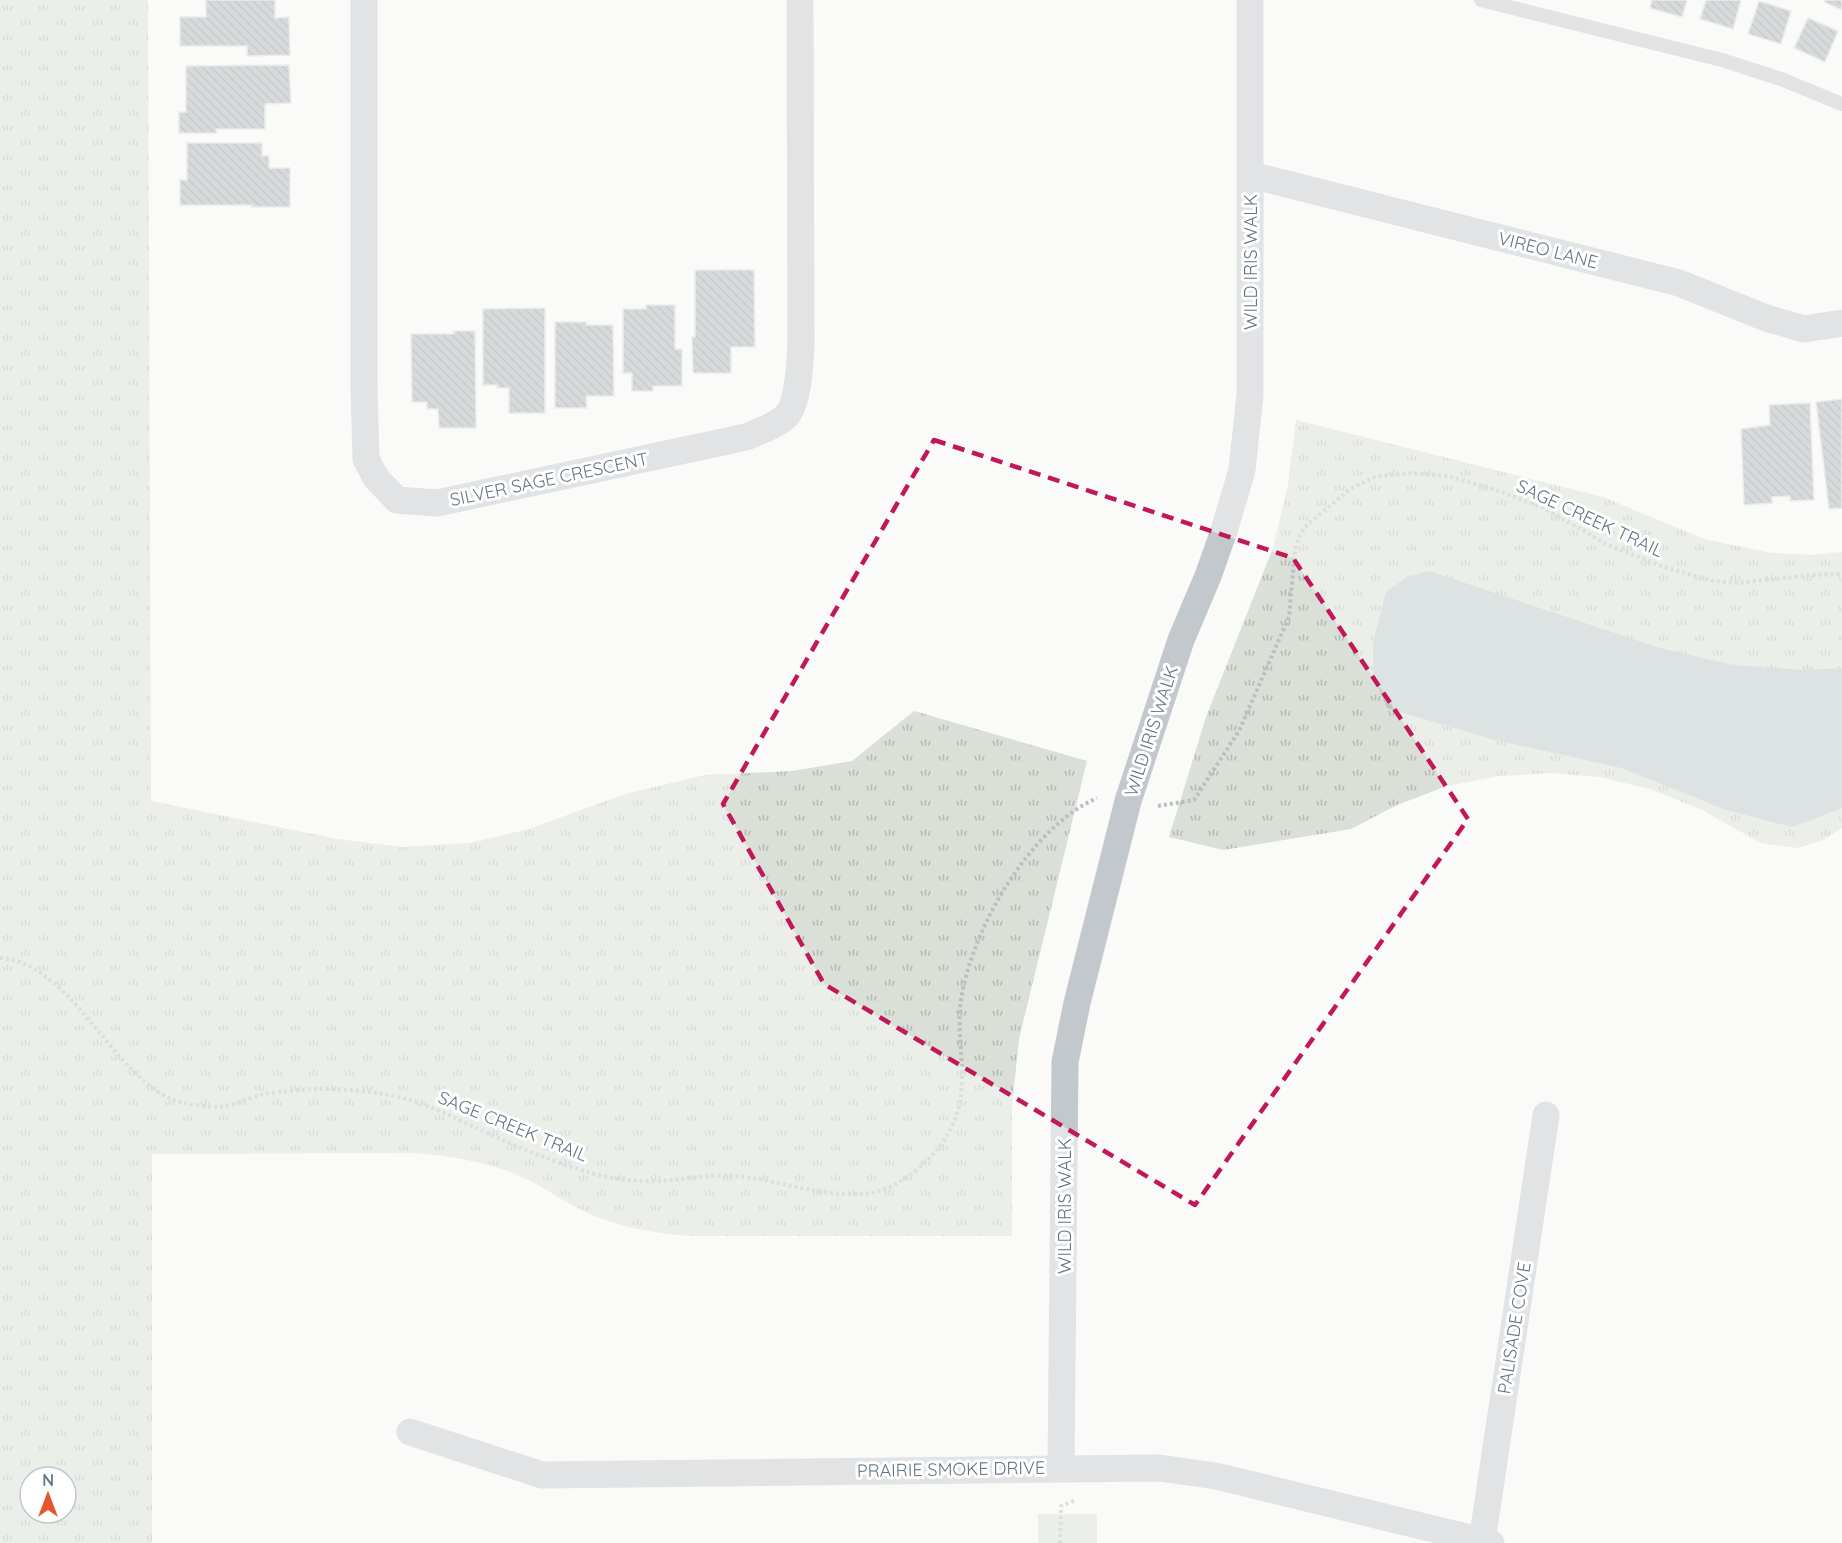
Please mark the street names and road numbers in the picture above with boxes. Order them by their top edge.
street label: WILD IRIS WALK [1239,194,1262,330]
street label: VIREO LANE [1496,227,1600,273]
street label: SILVER SAGE CRESCENT [448,447,650,511]
street label: SAGE CREEK TRAIL [1513,474,1667,562]
street label: WILD IRIS WALK [1119,663,1183,799]
street label: SAGE CREEK TRAIL [435,1085,592,1167]
street label: WILD IRIS WALK [1053,1138,1076,1274]
street label: PALISADE COVE [1492,1260,1536,1396]
street label: PRAIRIE SMOKE DRIVE [857,1456,1045,1482]

